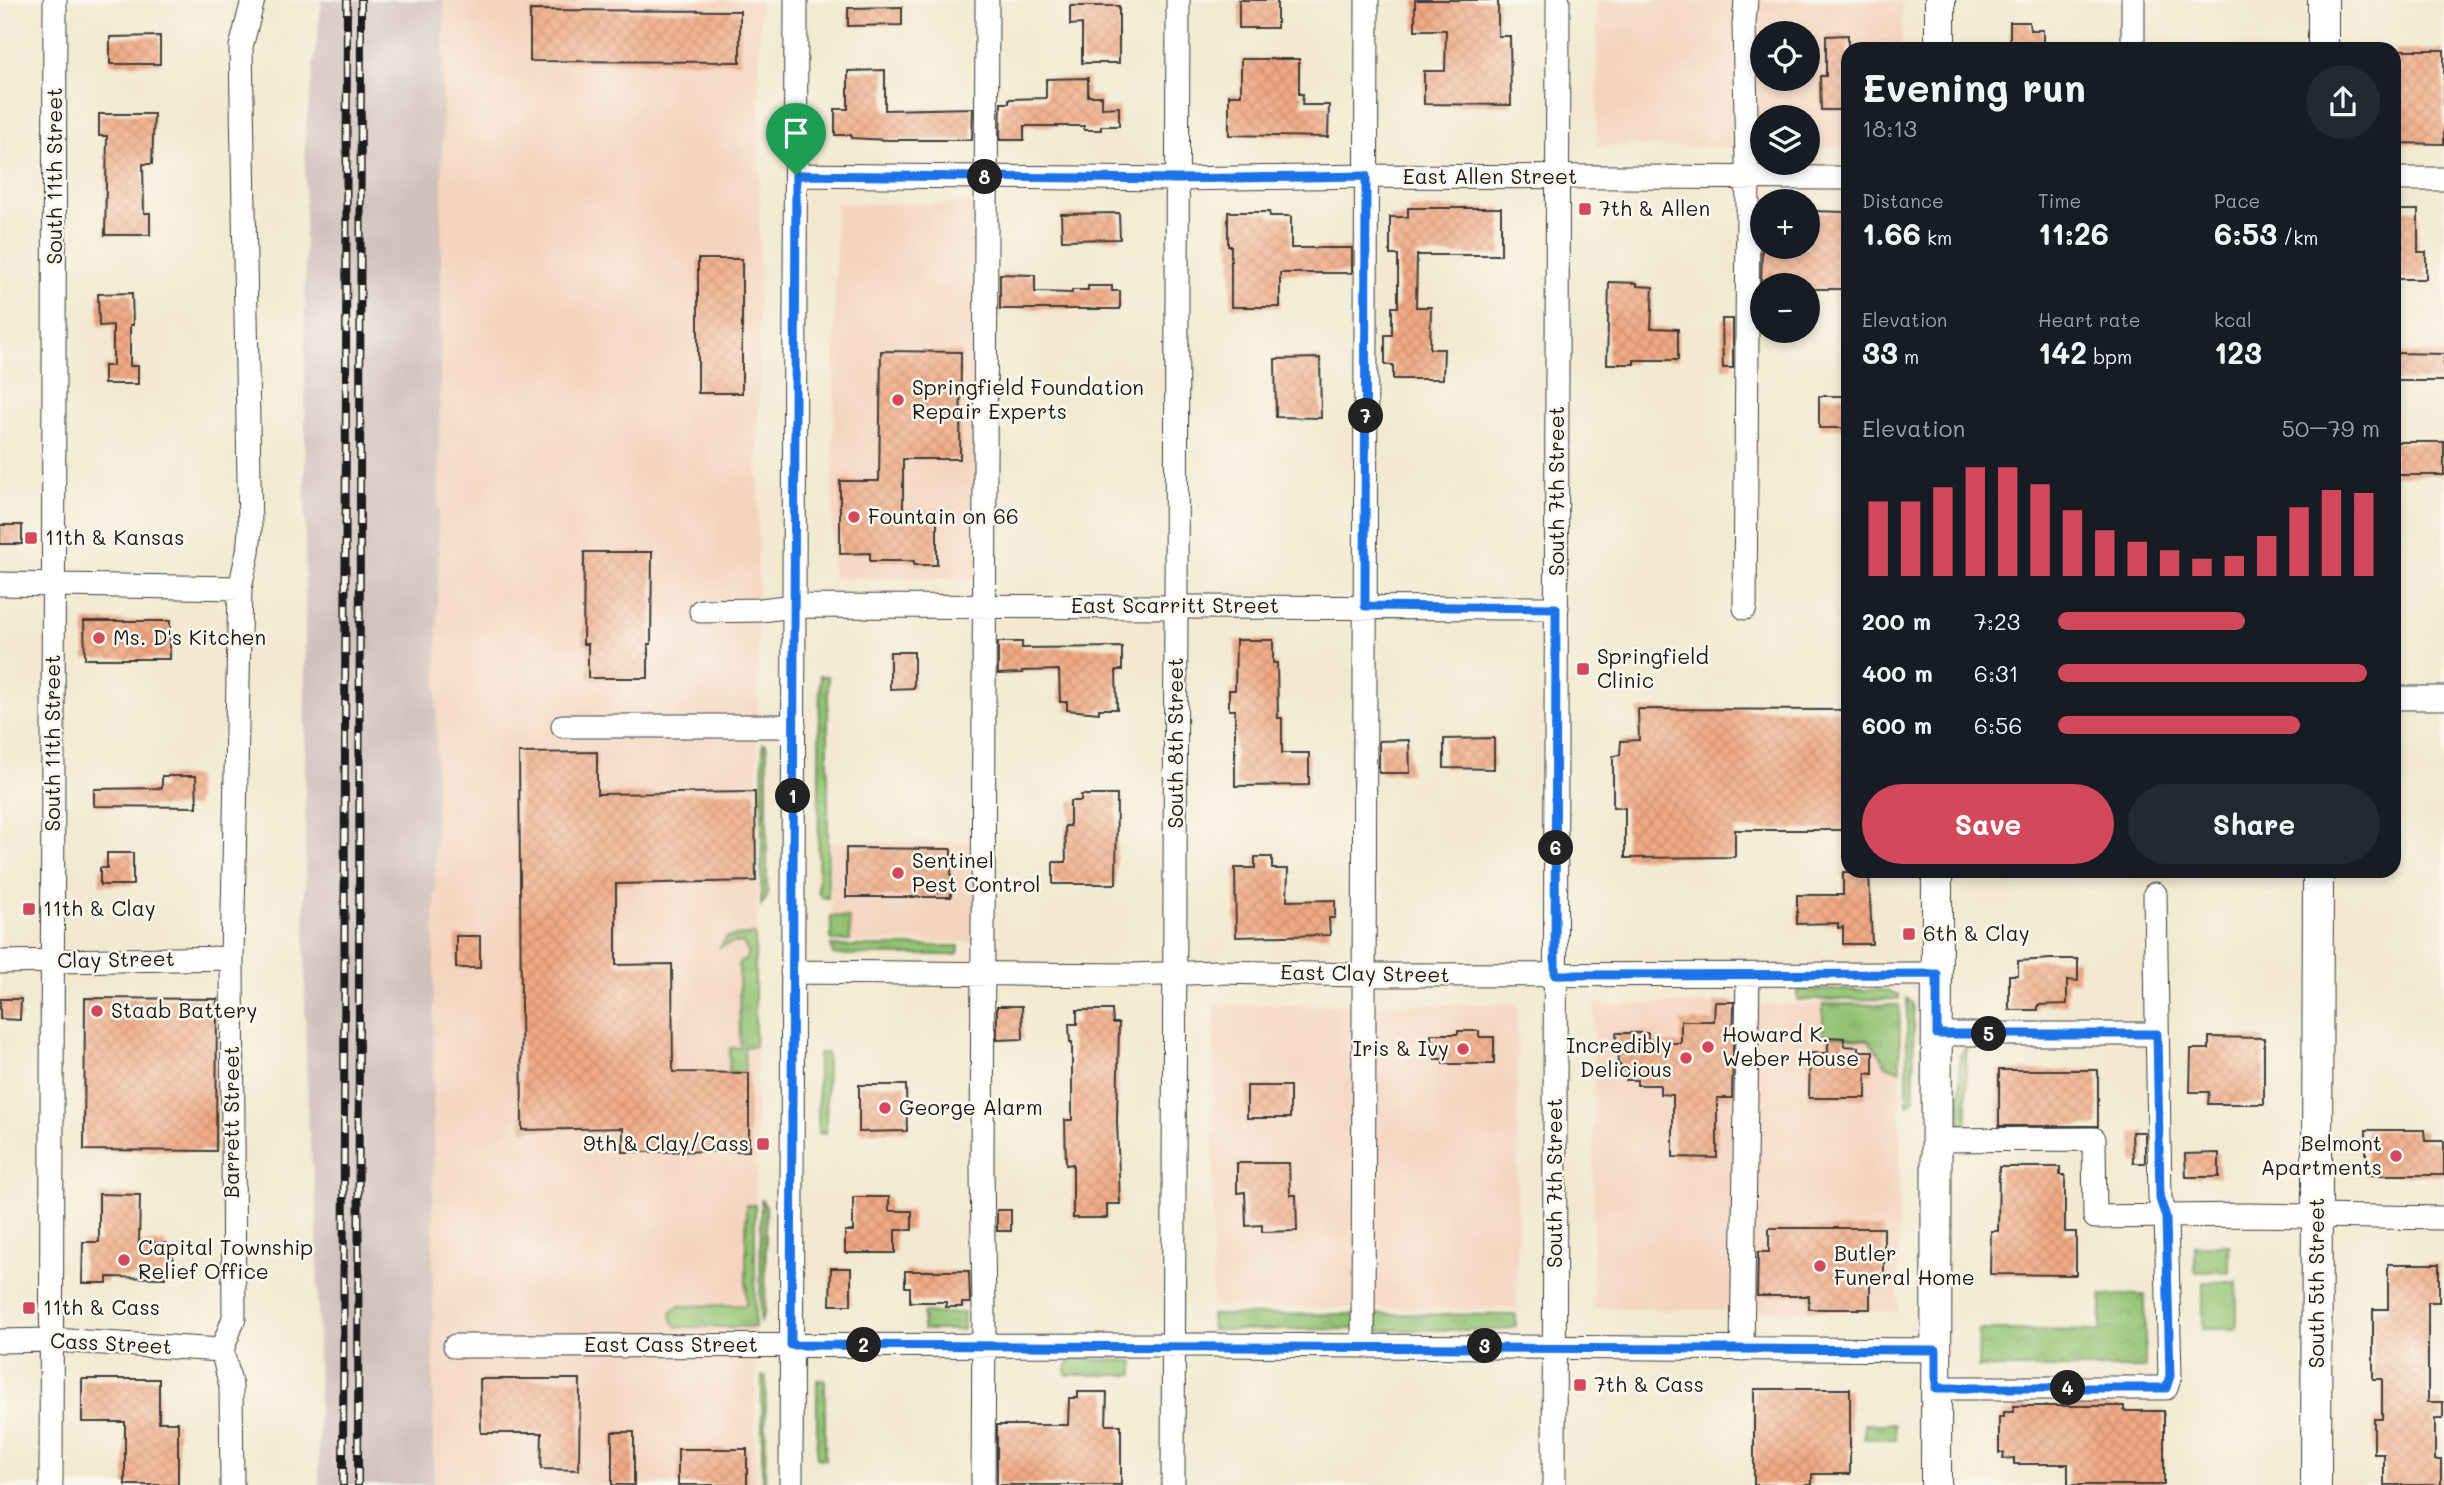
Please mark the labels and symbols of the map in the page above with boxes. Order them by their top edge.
street label: South 11th Street [40,88,67,265]
pin [766,103,826,175]
pin: 8 [968,160,1002,194]
street label: East Allen Street [1403,162,1577,189]
place label: 7th & Allen [1599,194,1710,221]
marker: 7th & Allen [1577,201,1593,217]
place label: Springfield Foundation Repair Experts [912,373,1144,424]
marker: Springfield Foundation Repair Experts [890,392,906,408]
pin: 7 [1348,398,1384,434]
street label: South 7th Street [1542,406,1569,576]
place label: Fountain on 66 [868,502,1019,529]
marker: Fountain on 66 [846,509,862,525]
place label: 11th & Kansas [45,523,184,550]
marker: 11th & Kansas [23,530,39,546]
street label: East Scarritt Street [1071,591,1279,618]
place label: Ms. D's Kitchen [113,623,266,650]
marker: Ms. D's Kitchen [91,630,107,646]
place label: Springfield Clinic [1597,642,1709,693]
street label: South 11th Street [38,655,65,832]
street label: South 8th Street [1161,658,1188,828]
marker: Springfield Clinic [1575,661,1591,677]
pin: 1 [776,778,810,814]
pin: 6 [1538,830,1574,866]
place label: Sentinel Pest Control [912,846,1041,897]
marker: Sentinel Pest Control [890,865,906,881]
place label: 11th & Clay [43,894,156,921]
marker: 11th & Clay [21,901,37,917]
place label: 6th & Clay [1923,919,2030,946]
marker: 6th & Clay [1901,926,1917,942]
street label: Clay Street [57,944,175,973]
street label: East Clay Street [1280,958,1450,987]
place label: Staab Battery [111,996,257,1023]
marker: Staab Battery [89,1003,105,1019]
pin: 5 [1972,1016,2007,1052]
place label: Howard K. Weber House [1722,1020,1859,1071]
place label: Incredibly Delicious [1566,1031,1672,1082]
place label: Iris & Ivy [1353,1034,1449,1061]
marker: Howard K. Weber House [1700,1039,1716,1055]
marker: Iris & Ivy [1455,1041,1471,1057]
street label: Barrett Street [217,1046,244,1198]
marker: Incredibly Delicious [1678,1050,1694,1066]
place label: George Alarm [899,1093,1043,1120]
street label: South 7th Street [1540,1098,1567,1268]
marker: George Alarm [877,1100,893,1116]
place label: 9th & Clay/Cass [583,1129,749,1156]
place label: Belmont Apartments [2261,1129,2382,1180]
marker: 9th & Clay/Cass [755,1136,771,1152]
marker: Belmont Apartments [2388,1148,2404,1164]
street label: South 5th Street [2302,1198,2329,1368]
place label: Capital Township Relief Office [138,1233,313,1284]
place label: Butler Funeral Home [1834,1239,1975,1290]
marker: Capital Township Relief Office [116,1252,132,1268]
marker: Butler Funeral Home [1812,1258,1828,1274]
place label: 11th & Cass [43,1293,160,1320]
marker: 11th & Cass [21,1300,37,1316]
street label: Cass Street [49,1326,173,1359]
pin: 2 [846,1328,882,1362]
pin: 3 [1468,1328,1502,1364]
street label: East Cass Street [584,1330,758,1357]
place label: 7th & Cass [1594,1370,1704,1397]
pin: 4 [2050,1370,2086,1406]
marker: 7th & Cass [1572,1377,1588,1393]

